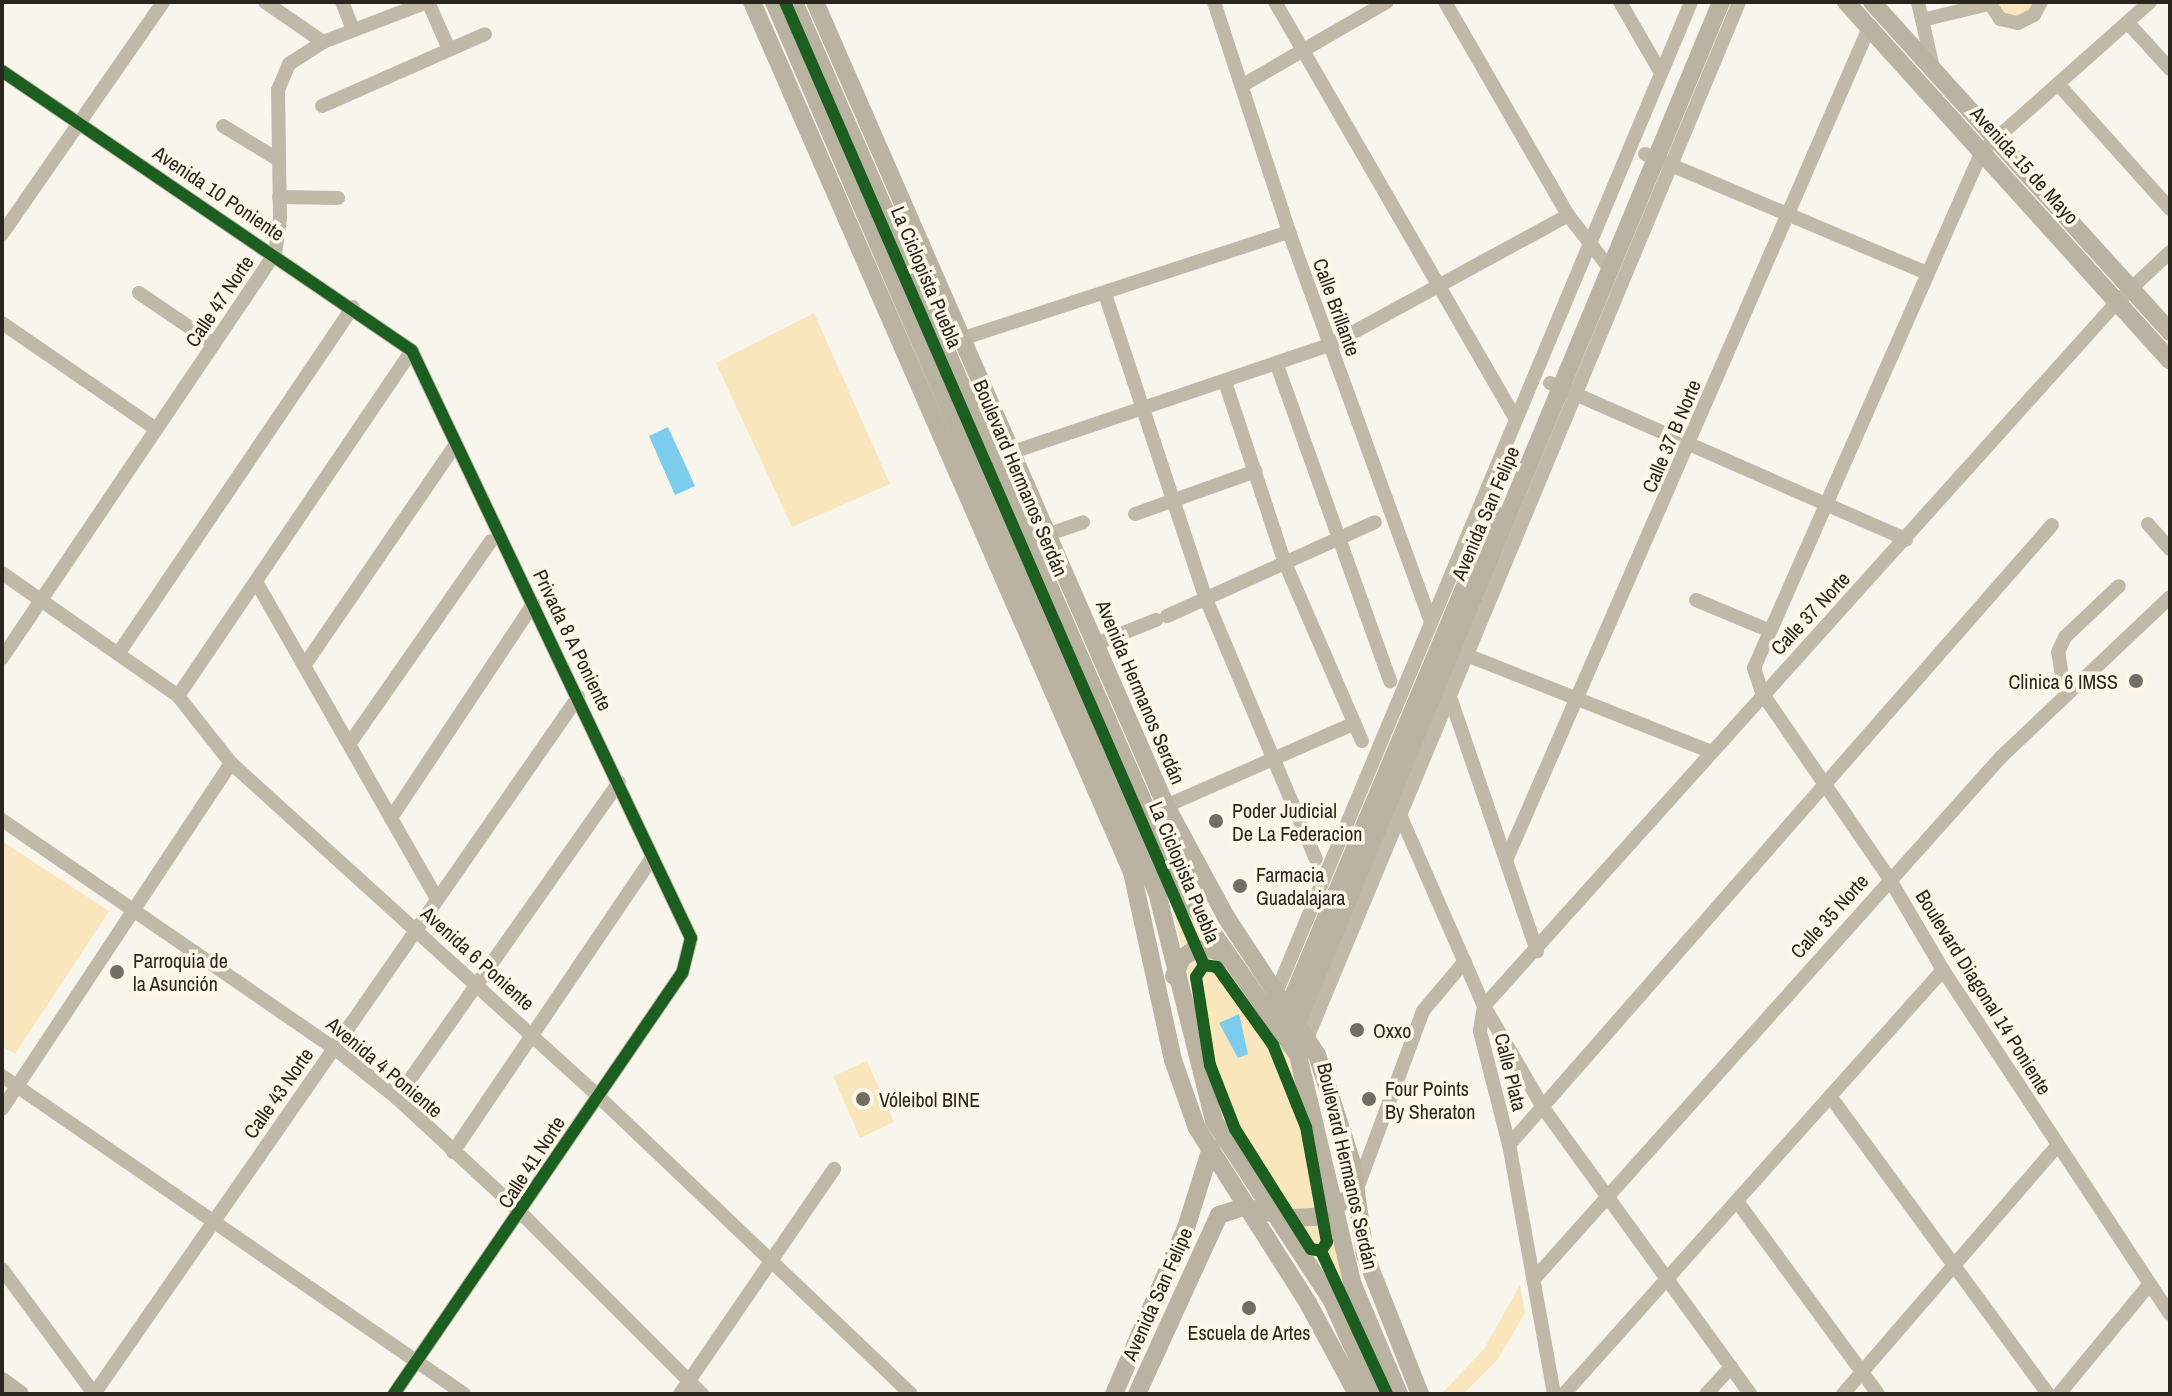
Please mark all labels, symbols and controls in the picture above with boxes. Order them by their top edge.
street label: Avenida 15 de Mayo [1966,101,2084,229]
street label: Avenida 10 Poniente [149,140,289,246]
street label: La Ciclopista Puebla [886,203,968,351]
street label: Calle 47 Norte [180,251,258,351]
street label: Calle Brillante [1308,255,1366,359]
street label: Boulevard Hermanos Serdán [969,376,1073,580]
street label: Calle 37 B Norte [1636,376,1706,496]
street label: Avenida San Felipe [1446,443,1524,583]
street label: Privada 8 A Poniente [528,565,618,715]
street label: Calle 37 Norte [1765,566,1855,660]
street label: Avenida Hermanos Serdán [1091,596,1191,788]
place label: Clinica 6 IMSS [2009,669,2118,693]
marker: Clinica 6 IMSS [2125,670,2147,692]
street label: La Ciclopista Puebla [1144,798,1226,946]
place label: Poder Judicial De La Federacion [1232,798,1362,845]
marker: Poder Judicial De La Federacion [1207,812,1225,830]
place label: Farmacia Guadalajara [1256,862,1345,909]
street label: Calle 35 Norte [1785,869,1873,963]
marker: Farmacia Guadalajara [1231,877,1249,895]
street label: Boulevard Diagonal 14 Poniente [1911,885,2057,1099]
street label: Avenida 6 Poniente [417,901,539,1015]
place label: Parroquia de la Asunción [133,948,228,995]
marker: Parroquia de la Asunción [108,963,126,981]
street label: Avenida 4 Poniente [322,1012,448,1122]
place label: Oxxo [1373,1018,1411,1042]
marker: Oxxo [1348,1021,1366,1039]
street label: Calle Plata [1490,1031,1532,1113]
street label: Calle 43 Norte [238,1043,318,1143]
street label: Boulevard Hermanos Serdán [1313,1060,1383,1272]
place label: Four Points By Sheraton [1385,1076,1475,1123]
place label: Vóleibol BINE [879,1087,980,1111]
marker: Vóleibol BINE [854,1090,872,1108]
marker: Four Points By Sheraton [1360,1090,1378,1108]
street label: Calle 41 Norte [492,1112,570,1212]
street label: Avenida San Felipe [1117,1224,1197,1364]
marker: Escuela de Artes [1240,1299,1258,1317]
place label: Escuela de Artes [1187,1320,1311,1344]

